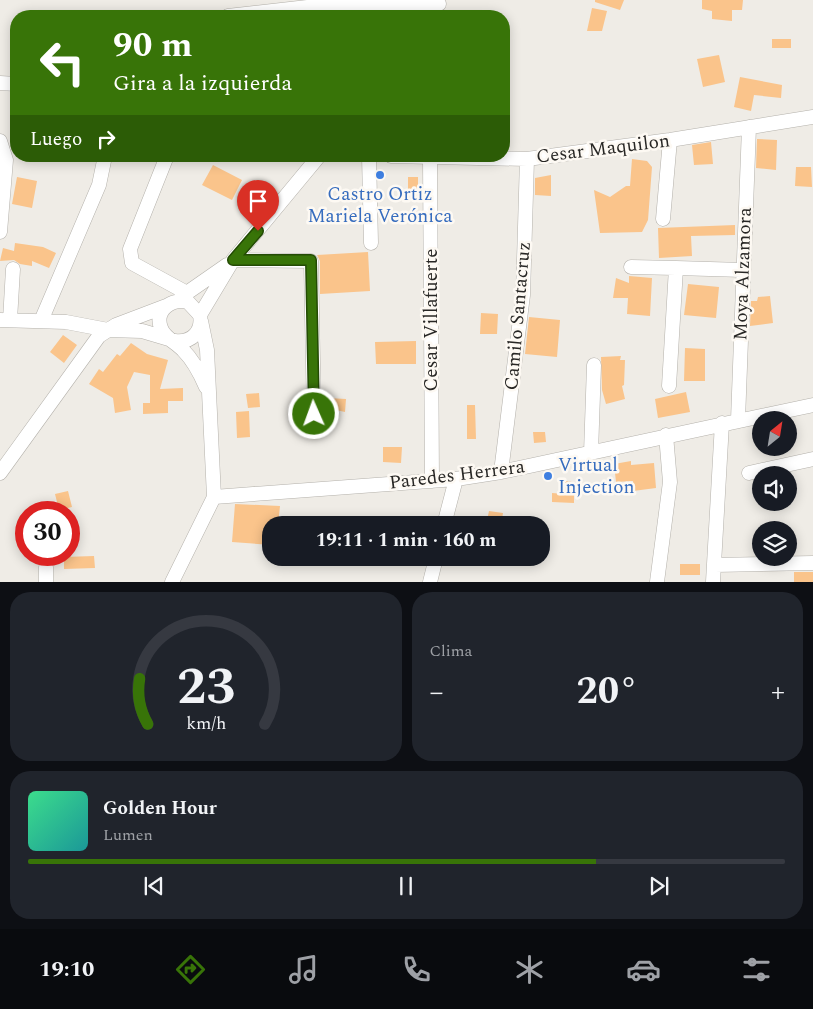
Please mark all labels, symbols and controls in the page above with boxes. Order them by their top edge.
text: 90 m [113,19,193,72]
icon: left [30,30,95,95]
text: Gira a la izquierda [113,67,292,100]
text: Luego [30,125,82,154]
icon: right [92,125,120,153]
street label: Cesar Maquilon [535,126,671,172]
marker: Castro Ortiz Mariela Verónica [374,169,386,181]
pin [237,180,279,231]
place label: Castro Ortiz Mariela Verónica [307,180,453,231]
icon: arrive [244,187,272,215]
street label: Moya Alzamora [726,206,760,341]
street label: Camilo Santacruz [497,240,539,392]
street label: Cesar Villafuerte [417,249,446,391]
position arrow [287,387,339,439]
north arrow [752,411,798,456]
map controls [752,411,797,566]
place label: Virtual Injection [558,451,635,502]
street label: Paredes Herrera [388,452,527,498]
button: sound [752,466,797,511]
marker: Virtual Injection [542,470,554,482]
speed limit sign: 30 [15,501,80,566]
button: layers [752,521,797,566]
text: 19:11 · 1 min · 160 m [316,526,496,555]
text: Clima [430,639,472,663]
text: 23 [177,648,235,727]
text: 20° [576,663,638,721]
text: − [430,671,444,714]
text: + [771,671,785,714]
text: km/h [186,710,226,737]
text: Golden Hour [103,794,217,823]
text: Lumen [103,823,153,847]
icon: previous [140,872,168,900]
icon: pause [392,872,420,900]
icon: next [645,872,673,900]
icon: directions [173,952,208,987]
icon: music [286,952,321,987]
icon: phone [399,952,434,987]
icon: climate [512,952,547,987]
icon: car [626,952,661,987]
icon: filters [739,952,774,987]
text: 19:10 [39,953,94,986]

